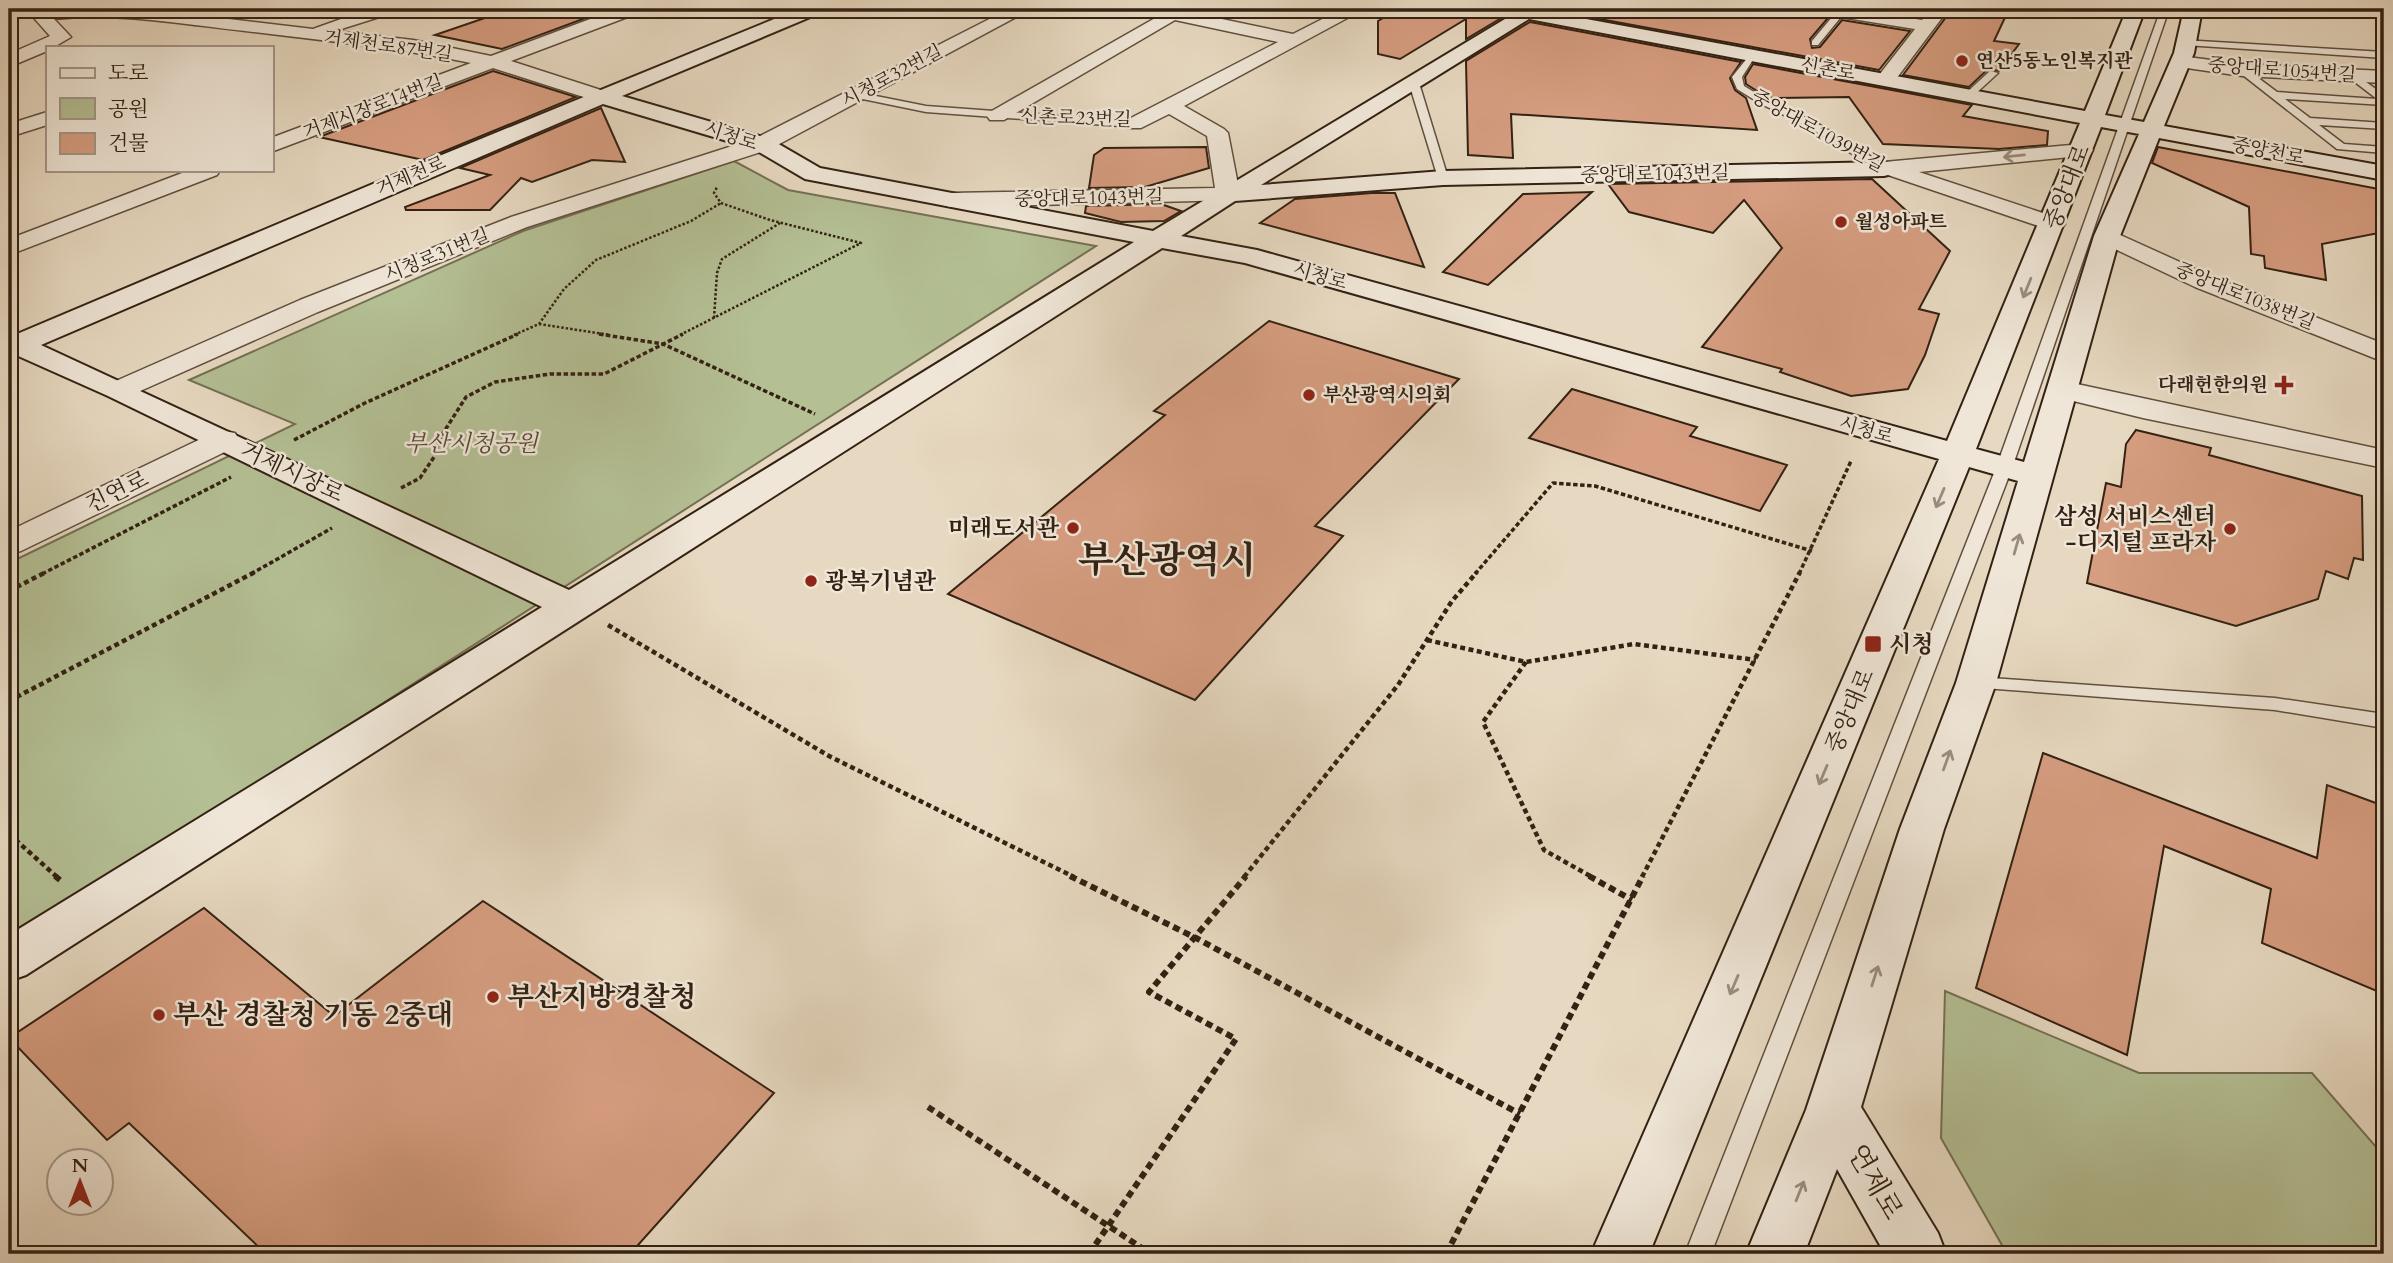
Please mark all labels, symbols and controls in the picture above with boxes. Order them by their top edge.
street label: 거제천로87번길 [322,24,454,68]
street label: 시청로32번길 [837,38,947,114]
legend [46,46,273,172]
place label: 연산5동노인복지관 [1976,48,2133,74]
street label: 신촌로 [1799,51,1857,87]
street label: 중앙대로1054번길 [2207,52,2357,88]
marker: 연산5동노인복지관 [1954,53,1970,69]
text: 도로 [108,59,149,88]
street label: 거제시장로14번길 [299,68,447,146]
street label: 중앙대로1039번길 [1747,83,1889,179]
text: 공원 [108,95,149,124]
street label: 신촌로23번길 [1020,103,1132,133]
street label: 시청로 [701,115,761,157]
text: 건물 [108,129,149,158]
street label: 중앙천로 [2229,131,2307,171]
street label: 중앙대로 [2037,140,2097,234]
street label: 거제천로 [372,150,450,202]
one-way arrow [2003,150,2025,163]
street label: 중앙대로1043번길 [1580,160,1730,188]
street label: 중앙대로1043번길 [1014,184,1164,212]
place label: 월성아파트 [1855,209,1947,235]
marker: 월성아파트 [1833,214,1849,230]
street label: 시청로31번길 [381,222,493,288]
street label: 시청로 [1290,256,1350,296]
street label: 중앙대로1038번길 [2171,256,2319,336]
one-way arrow [2020,276,2033,298]
place label: 다래헌한의원 [2158,372,2268,398]
marker: 다래헌한의원 [2274,375,2294,395]
place label: 부산광역시의회 [1323,382,1451,408]
marker: 부산광역시의회 [1301,387,1317,403]
street label: 시청로 [1836,410,1896,450]
park label: 부산시청공원 [404,428,539,459]
street label: 거제시장로 [235,434,349,510]
street label: 진연로 [80,463,154,521]
one-way arrow [1933,487,1946,508]
place label: 삼성 서비스센터 -디지털 프라자 [2054,501,2217,558]
place label: 미래도서관 [948,513,1060,544]
marker: 미래도서관 [1065,520,1081,536]
marker: 삼성 서비스센터 -디지털 프라자 [2222,521,2238,537]
one-way arrow [2011,533,2024,555]
district label: 부산광역시 [1078,535,1256,585]
place label: 광복기념관 [825,566,937,597]
marker: 광복기념관 [803,573,819,589]
place label: 시청 [1889,629,1933,660]
marker: 시청 [1863,634,1883,654]
street label: 중앙대로 [1818,664,1882,758]
one-way arrow [1942,750,1955,772]
one-way arrow [1816,764,1829,785]
one-way arrow [1869,965,1882,987]
one-way arrow [1727,973,1740,995]
place label: 부산지방경찰청 [507,978,696,1016]
marker: 부산지방경찰청 [485,989,501,1005]
place label: 부산 경찰청 기동 2중대 [173,996,453,1034]
marker: 부산 경찰청 기동 2중대 [151,1007,167,1023]
street label: 연제로 [1838,1137,1912,1227]
north arrow [46,1148,116,1218]
text: N [72,1153,89,1179]
one-way arrow [1795,1180,1808,1202]

